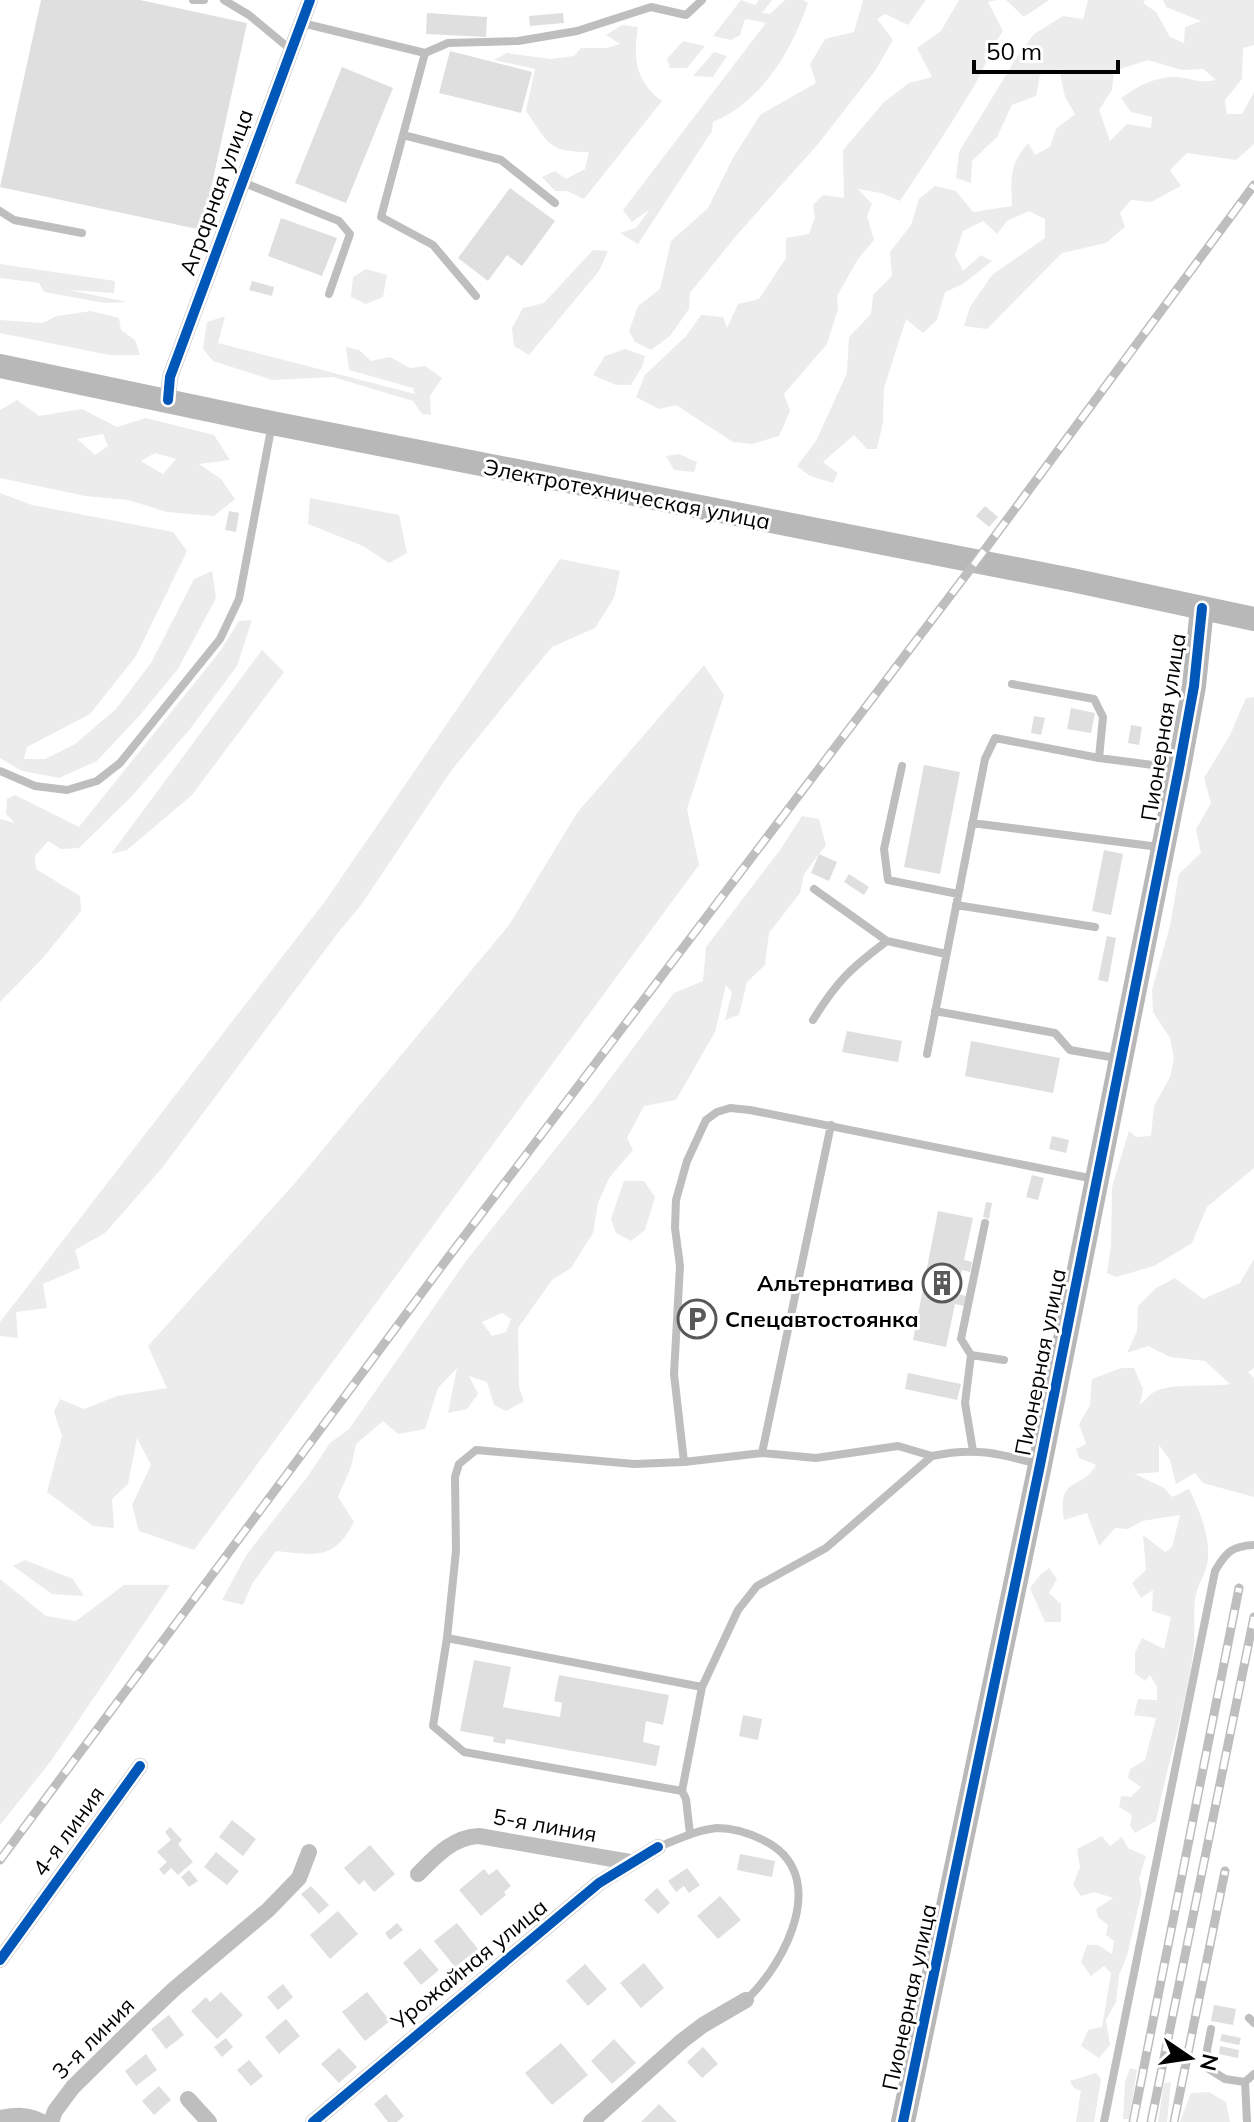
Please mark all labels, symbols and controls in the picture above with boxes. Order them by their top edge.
scale bar [974,24,1118,74]
text: 50 m [986,36,1042,66]
street label: Аграрная улица [173,105,259,279]
street label: Электротехническая улица [481,452,773,536]
street label: Пионерная улица [1134,631,1192,823]
building icon: Альтернатива [921,1262,963,1304]
street label: Пионерная улица [1008,1266,1072,1458]
place label: Альтернатива [757,1269,914,1297]
parking icon: Спецавтостоянка [676,1298,718,1340]
place label: Спецавтостоянка [725,1305,919,1333]
street label: 4-я линия [26,1780,110,1882]
street label: 5-я линия [491,1802,599,1848]
street label: Урожайная улица [385,1893,553,2036]
street label: Пионерная улица [876,1901,942,2093]
street label: 3-я линия [46,1991,140,2085]
north arrow [1150,2018,1230,2098]
text: N [1194,2051,1225,2074]

